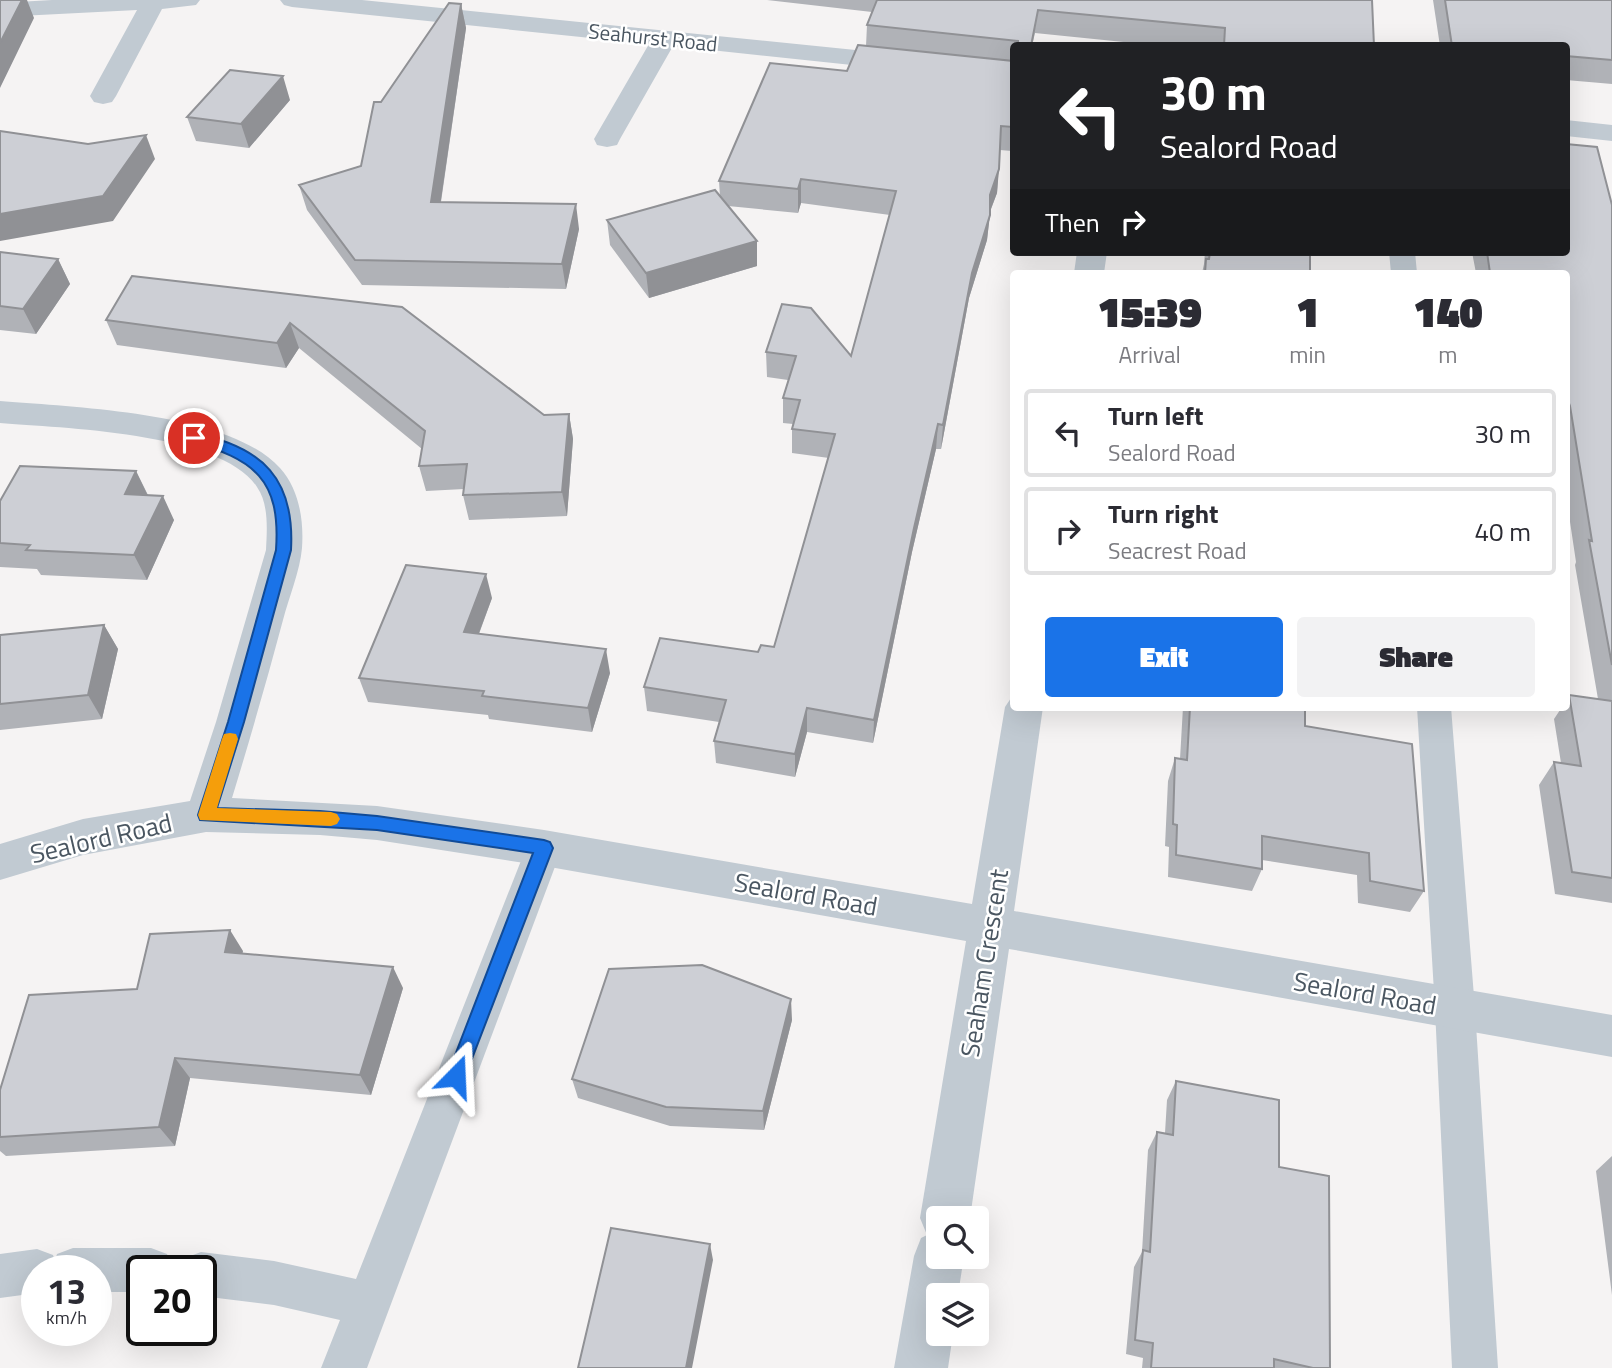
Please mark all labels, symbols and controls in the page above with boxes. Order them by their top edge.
street label: Seahurst Road [587,14,719,60]
text: 30 m [1160,54,1267,129]
icon: left [1045,70,1136,161]
text: Sealord Road [1160,122,1338,170]
text: Then [1045,203,1100,242]
icon: right [1114,203,1152,241]
text: 15:39 [1097,279,1202,343]
text: 1 [1296,279,1319,343]
text: 140 [1413,279,1483,343]
text: Arrival [1118,337,1181,372]
text: min [1289,337,1326,372]
text: m [1438,337,1458,372]
text: Turn left [1108,396,1203,435]
pin [164,408,224,468]
icon: left [1049,414,1087,452]
text: 30 m [1474,414,1531,453]
icon: arrive [175,419,213,457]
text: Sealord Road [1108,435,1236,470]
text: Turn right [1108,494,1219,533]
icon: right [1049,512,1087,550]
text: 40 m [1474,512,1531,551]
text: Seacrest Road [1108,533,1247,568]
button: Exit [1045,617,1283,697]
button: Share [1297,617,1535,697]
street label: Sealord Road [26,803,176,873]
street label: Sealord Road [732,862,880,926]
street label: Seaham Crescent [950,866,1018,1060]
street label: Sealord Road [1291,961,1439,1025]
position arrow [419,1039,493,1113]
map controls [926,1206,989,1346]
button: search [926,1206,989,1269]
speed limit sign: 20 [126,1255,217,1346]
text: 13 [47,1264,86,1318]
button: layers [926,1283,989,1346]
text: km/h [46,1304,87,1331]

